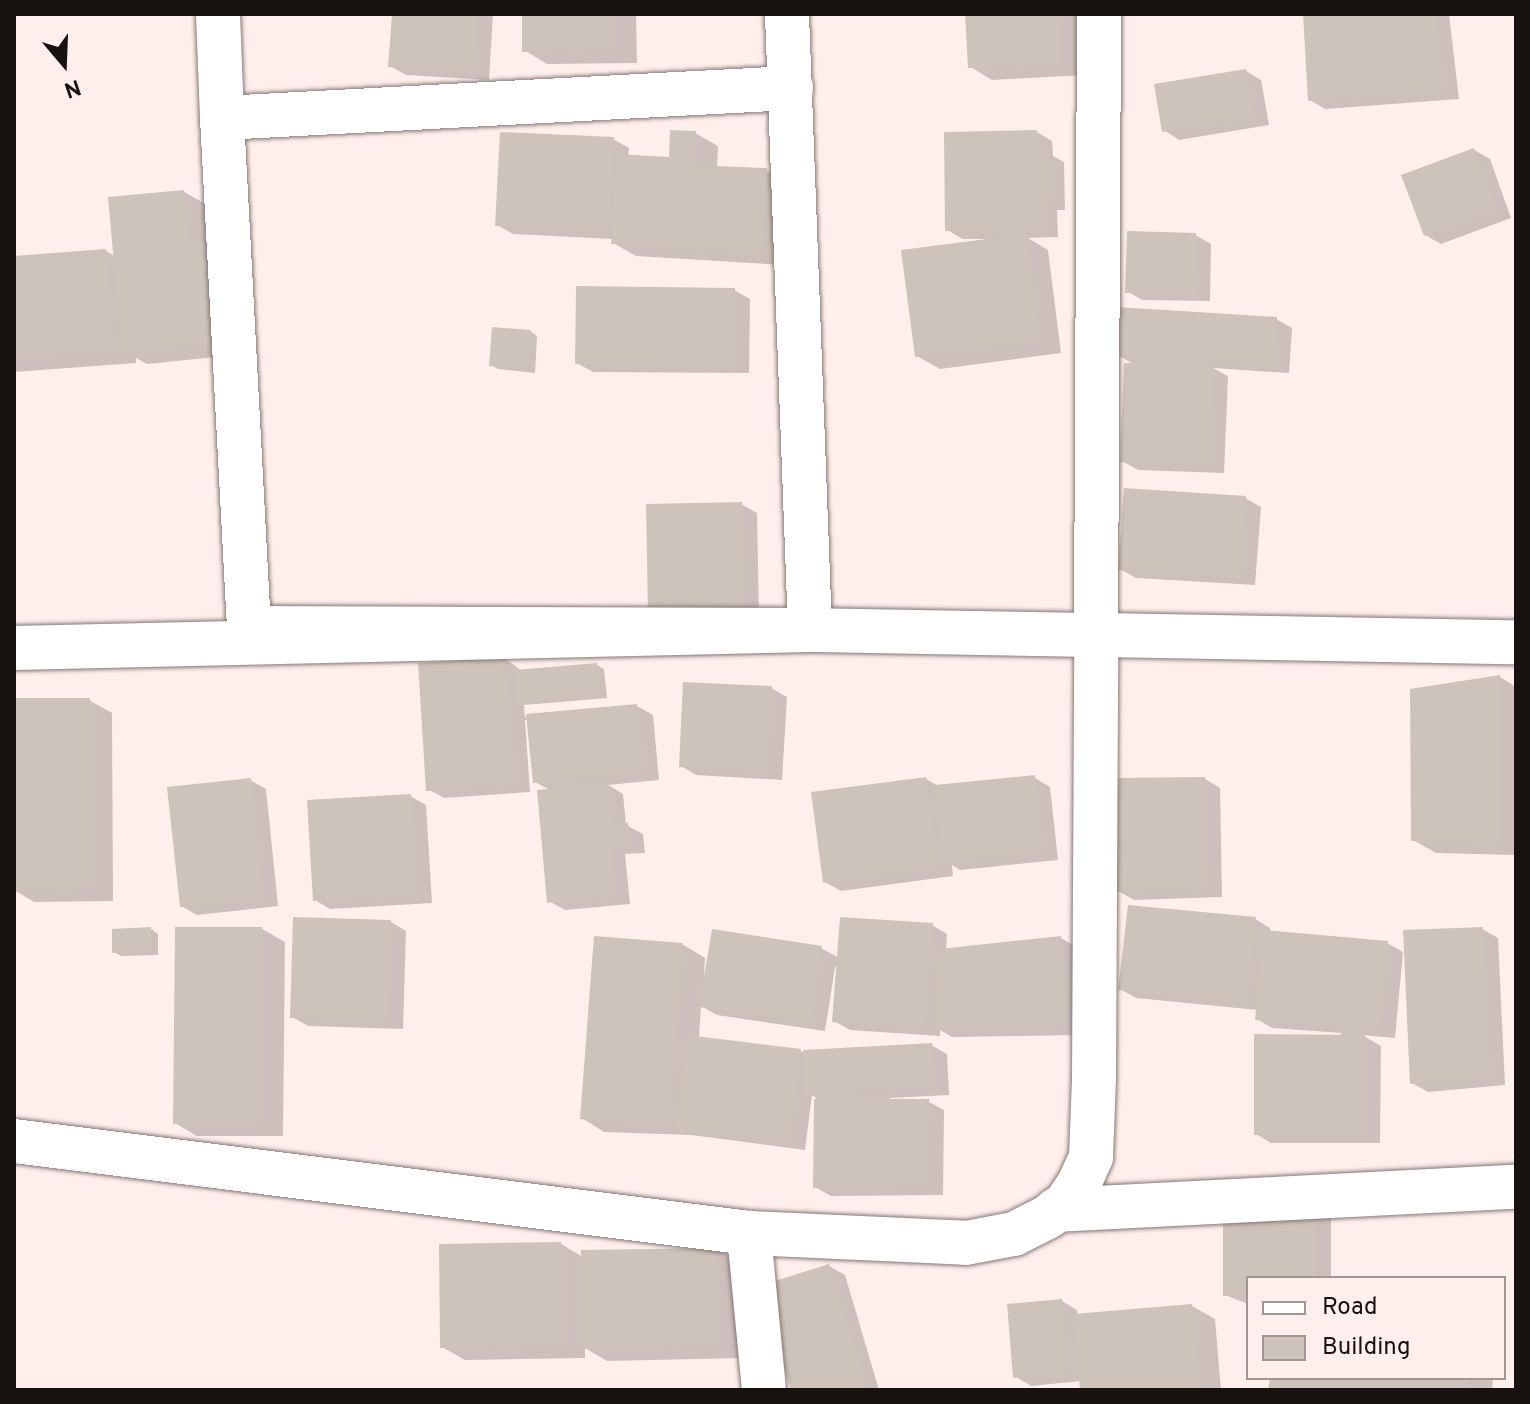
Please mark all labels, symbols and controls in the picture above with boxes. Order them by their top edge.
north arrow [24,24,104,104]
text: N [60,72,84,102]
legend [1246,1276,1506,1380]
text: Road [1322,1293,1378,1323]
text: Building [1322,1333,1411,1363]

